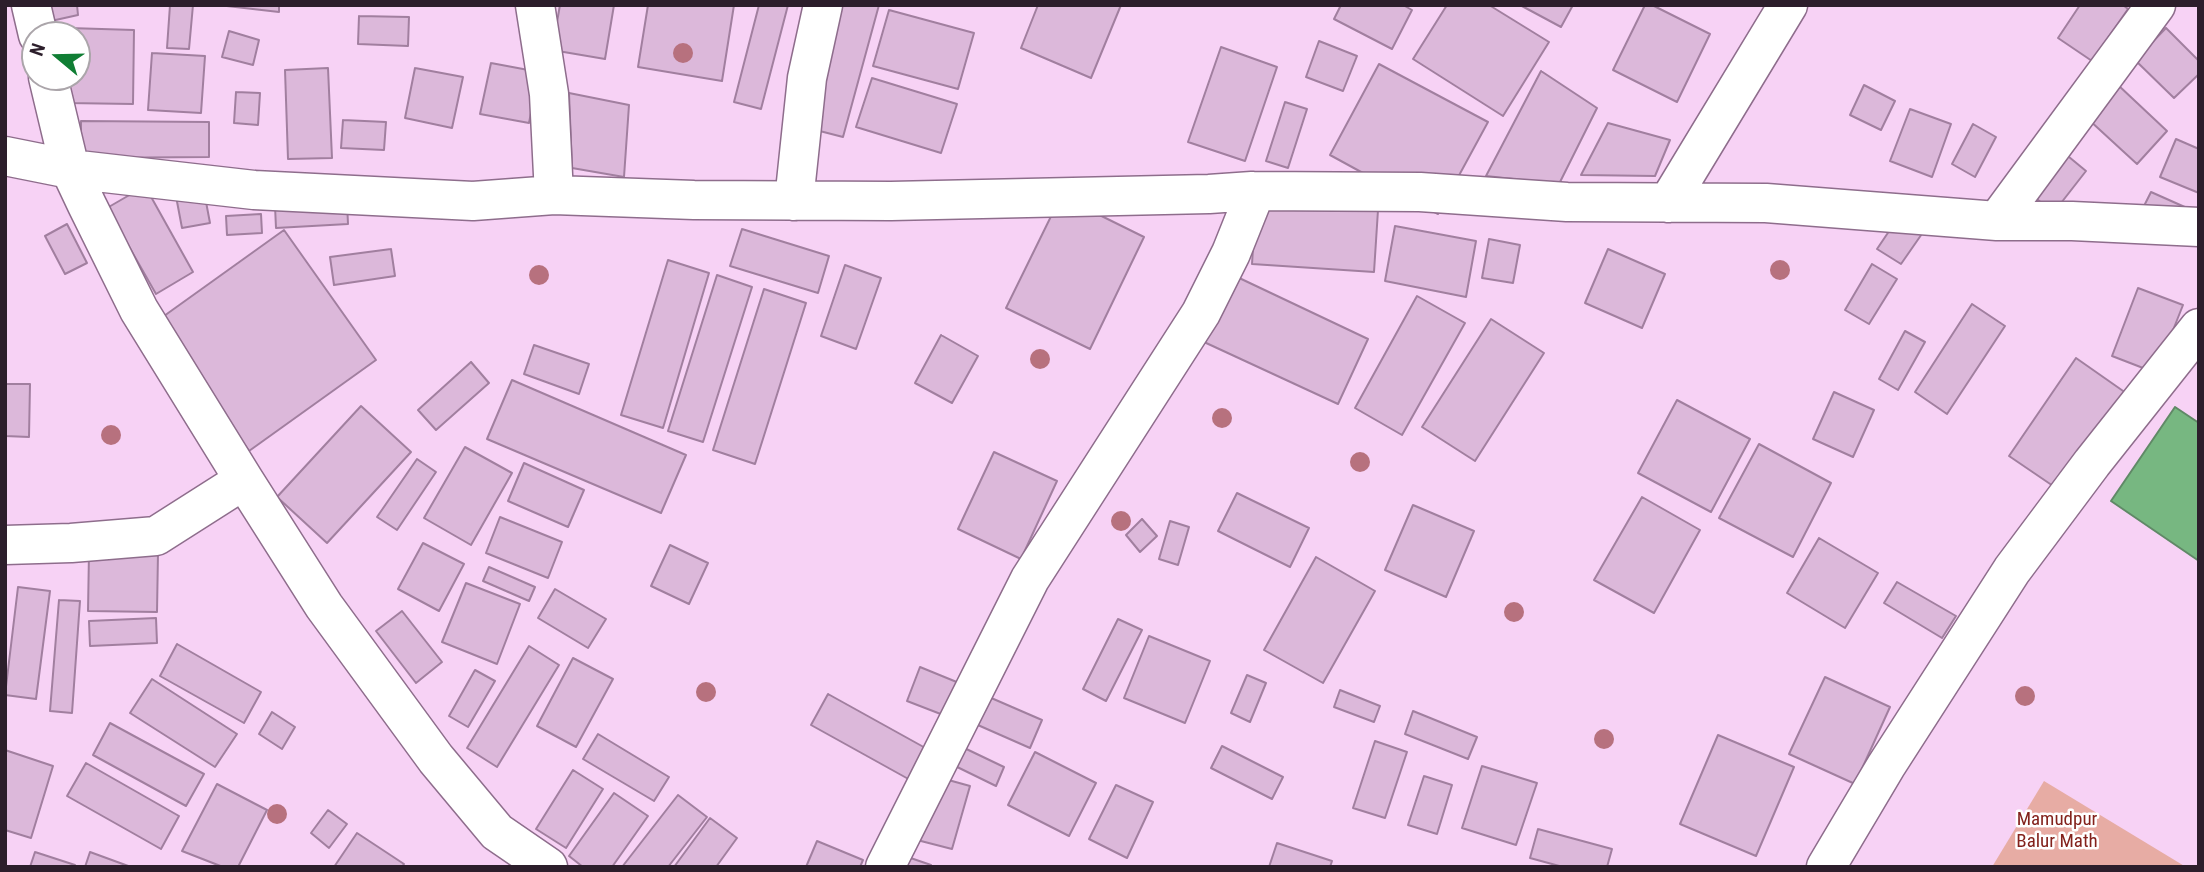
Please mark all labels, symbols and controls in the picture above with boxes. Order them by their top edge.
north arrow [21,21,91,91]
text: N [25,40,50,59]
park label: Mamudpur Balur Math [2016,809,2098,853]

